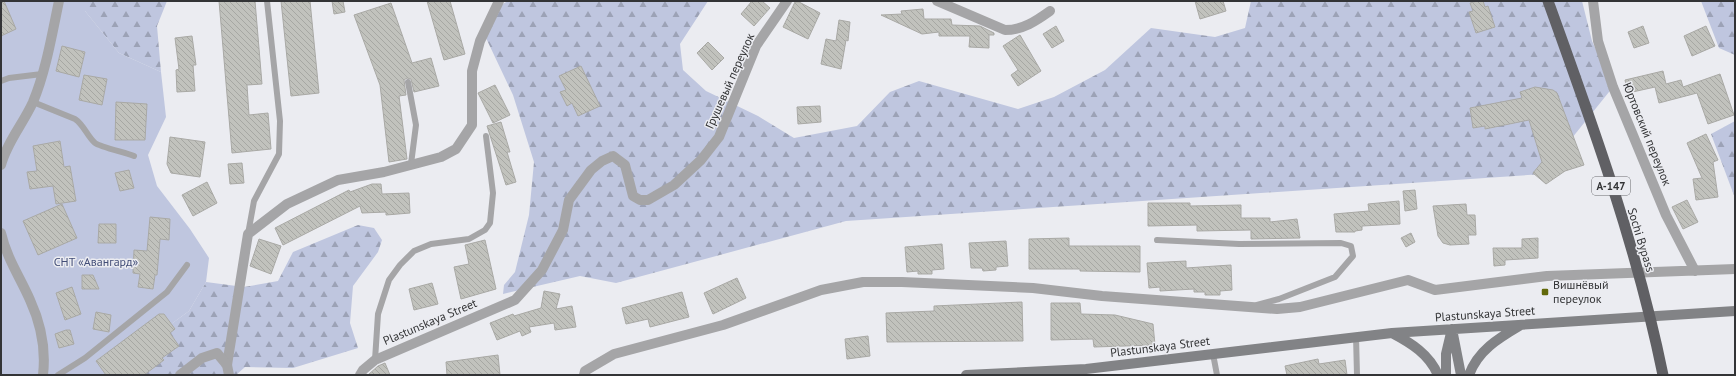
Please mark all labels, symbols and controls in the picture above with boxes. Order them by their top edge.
street label: Грушевый переулок [702,30,757,131]
street label: Юртовский переулок [1620,80,1675,188]
road number: А-147 [1592,177,1630,195]
street label: Sochi Bypass [1625,206,1658,274]
park label: СНТ «Авангард» [54,254,139,269]
place label: Вишнёвый переулок [1553,277,1608,306]
marker: Вишнёвый переулок [1540,287,1550,297]
street label: Plastunskaya Street [381,295,479,348]
street label: Plastunskaya Street [1434,303,1536,324]
street label: Plastunskaya Street [1109,333,1211,360]

